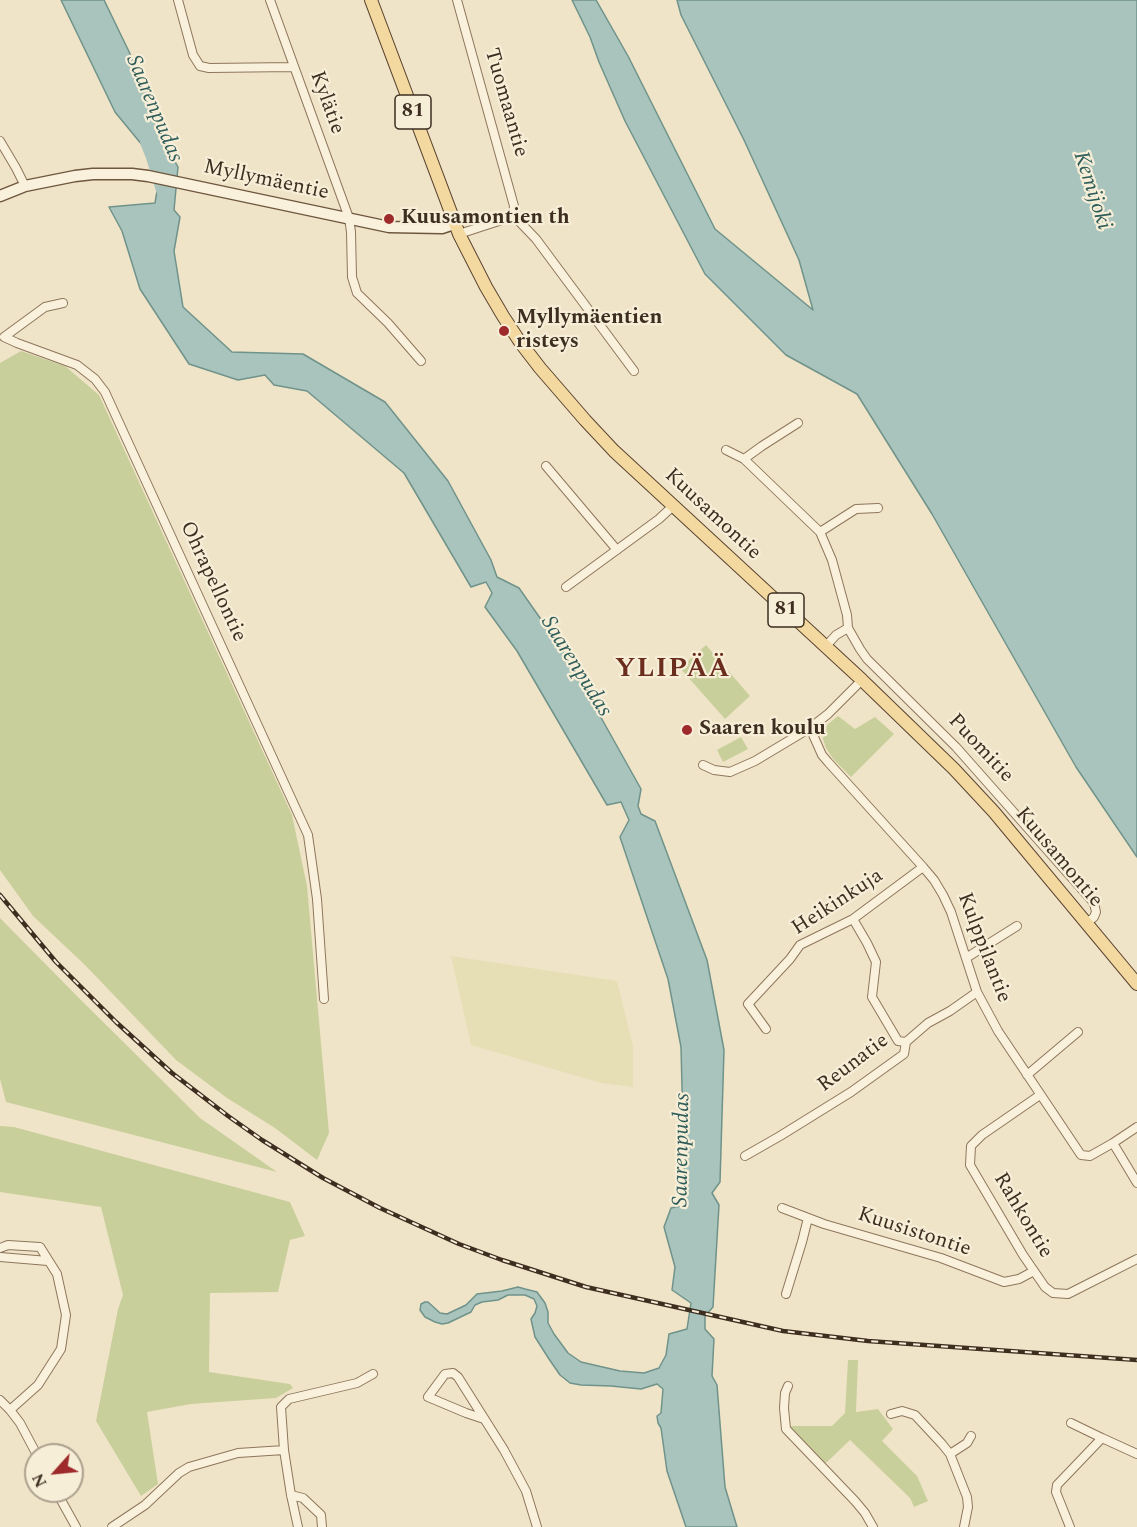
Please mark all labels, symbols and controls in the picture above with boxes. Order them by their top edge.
street label: Tuomaantie [477,46,533,160]
water label: Saarenpudas [119,51,187,167]
street label: Kylätie [303,68,349,138]
road number: 81 [395,95,431,129]
water label: Kemijoki [1066,148,1116,234]
street label: Myllymäentie [201,155,331,207]
place label: Kuusamontien th [401,206,570,232]
marker: Kuusamontien th [382,212,396,226]
place label: Myllymäentien risteys [516,306,662,356]
marker: Myllymäentien risteys [497,324,511,338]
street label: Kuusamontie [658,464,766,566]
street label: Ohrapellontie [173,518,251,646]
road number: 81 [768,593,804,627]
water label: Saarenpudas [534,612,616,722]
district label: YLIPÄÄ [615,655,731,687]
street label: Puomitie [942,709,1018,789]
place label: Saaren koulu [699,717,826,743]
marker: Saaren koulu [680,723,694,737]
street label: Kuusamontie [1009,803,1107,913]
street label: Heikinkuja [788,864,888,942]
street label: Kulppilantie [951,890,1015,1006]
street label: Reunatie [814,1029,894,1099]
water label: Saarenpudas [669,1093,697,1207]
street label: Rahkontie [987,1169,1057,1263]
street label: Kuusistontie [854,1203,974,1263]
north arrow [24,1443,84,1503]
text: N [26,1469,53,1492]

